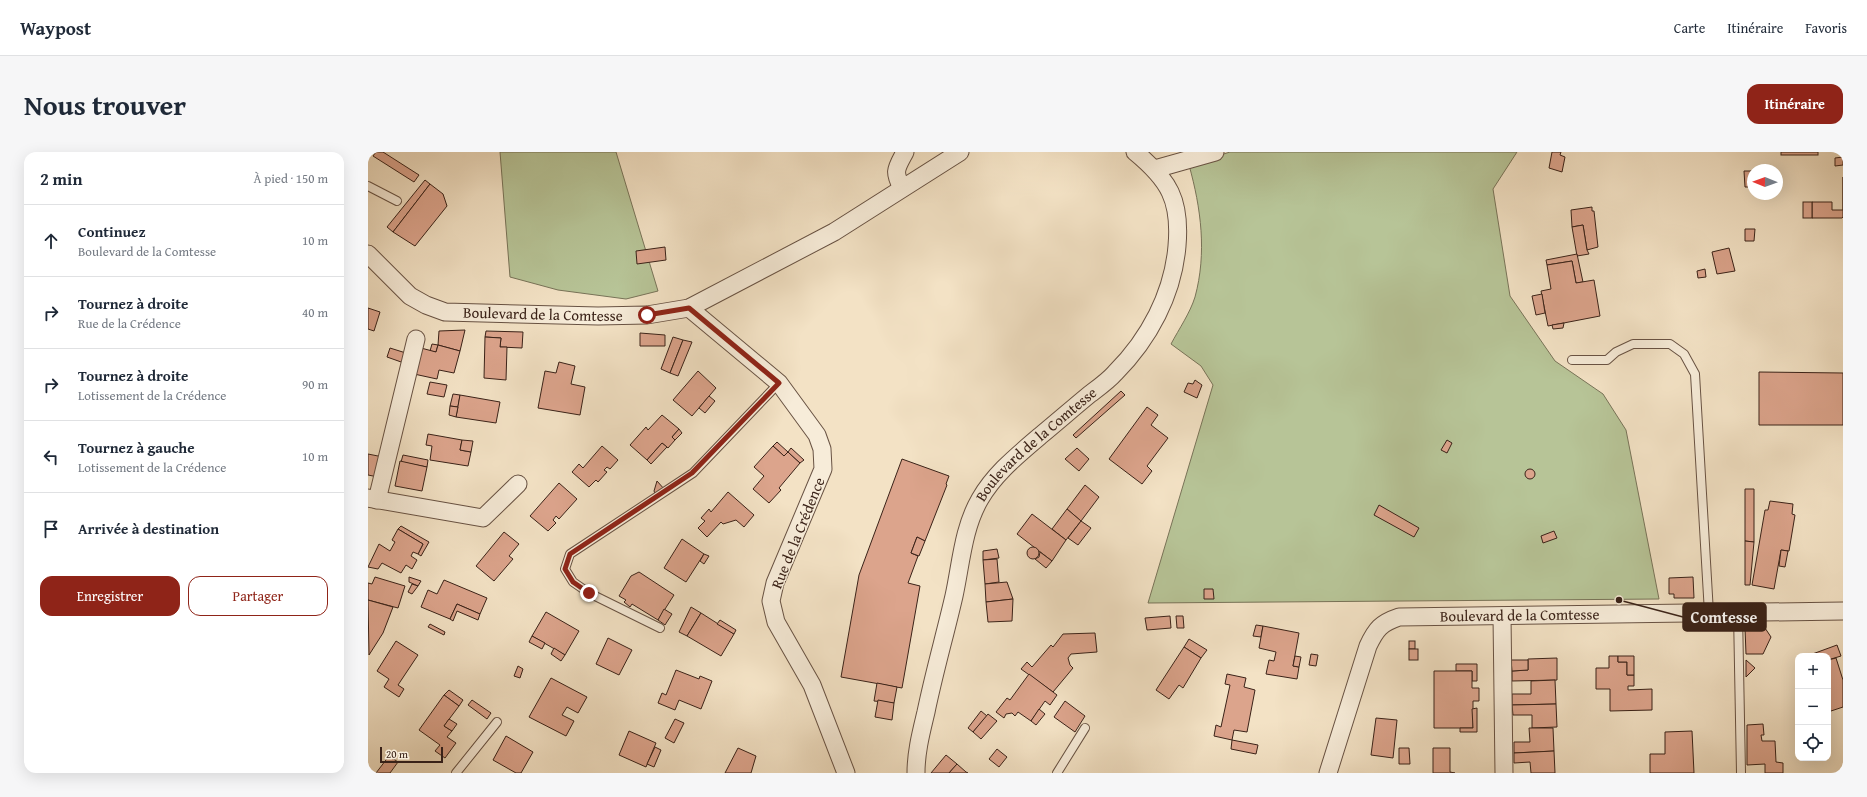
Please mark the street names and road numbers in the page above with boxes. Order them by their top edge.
street label: Boulevard de la Comtesse [463,301,623,326]
street label: Boulevard de la Comtesse [970,382,1101,505]
street label: Rue de la Crédence [766,474,829,592]
street label: Boulevard de la Comtesse [1440,603,1600,626]

